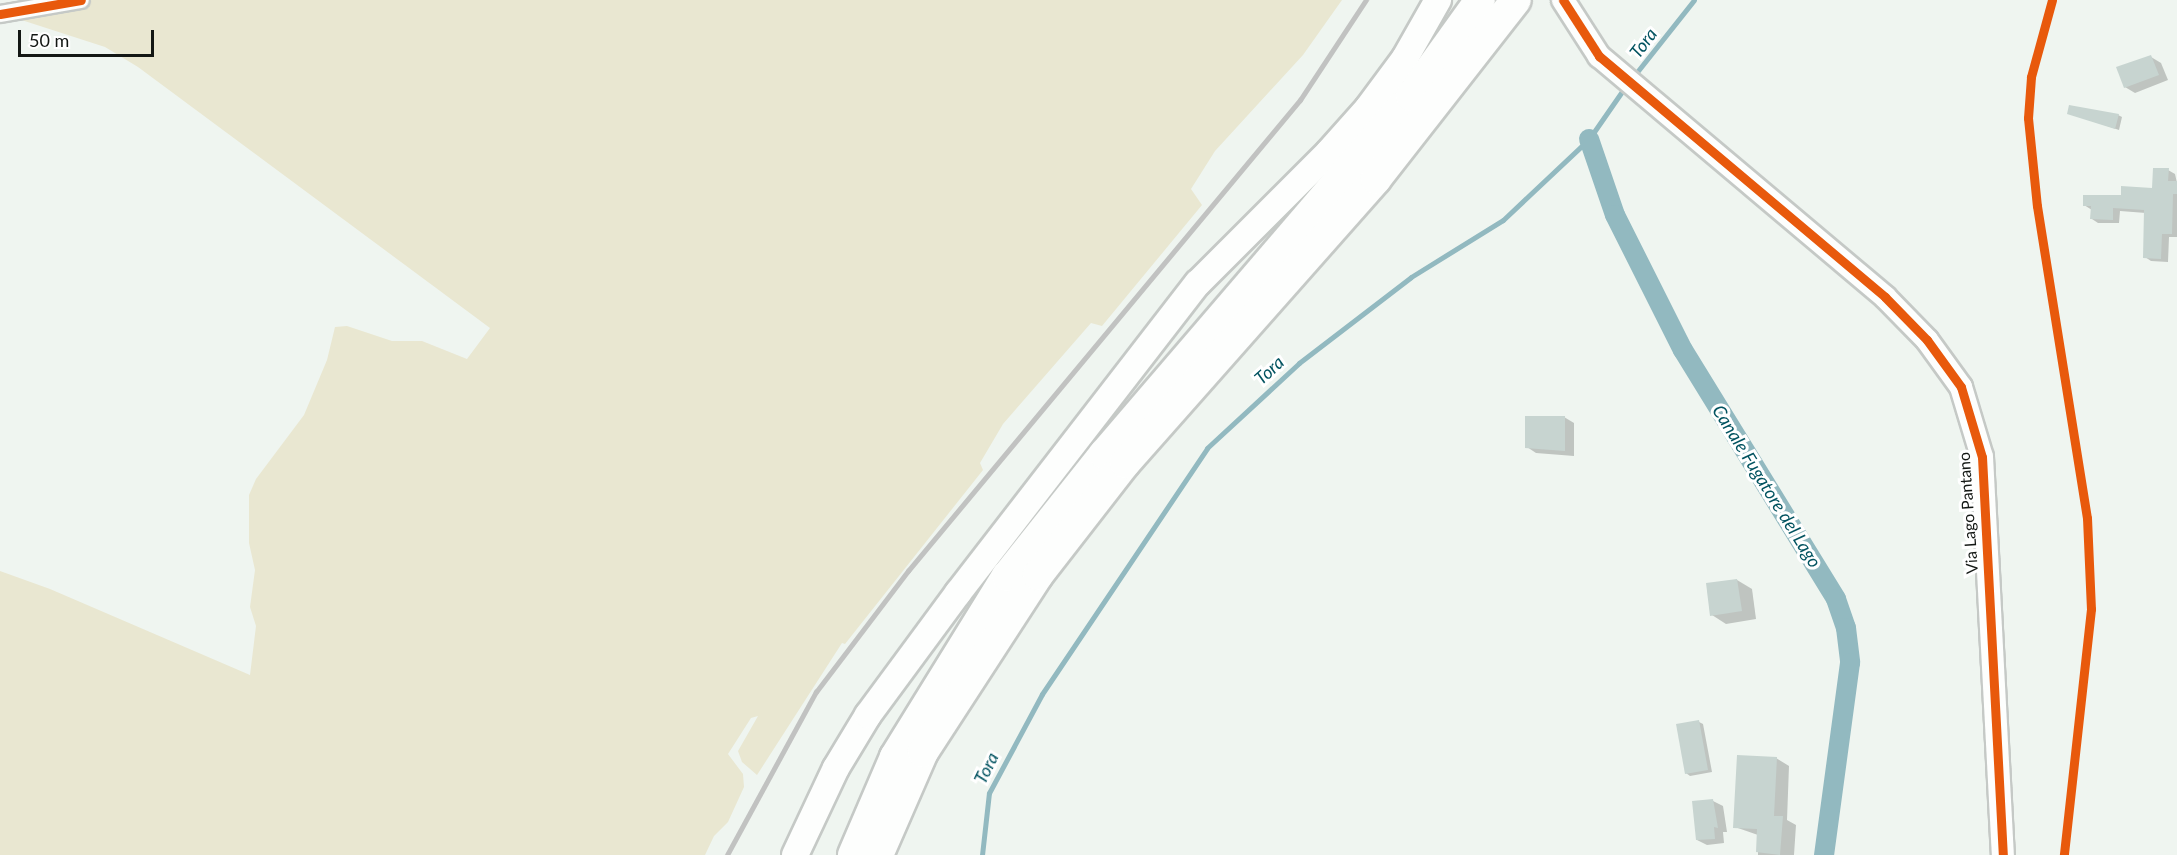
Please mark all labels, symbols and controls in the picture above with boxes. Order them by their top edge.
scale bar [21,18,158,56]
water label: Tora [1625,24,1661,62]
text: 50 m [29,29,69,51]
water label: Tora [1250,351,1288,389]
water label: Canale Fugatore del Lago [1708,401,1826,571]
street label: Via Lago Pantano [1954,451,1982,575]
water label: Tora [969,749,1003,787]

